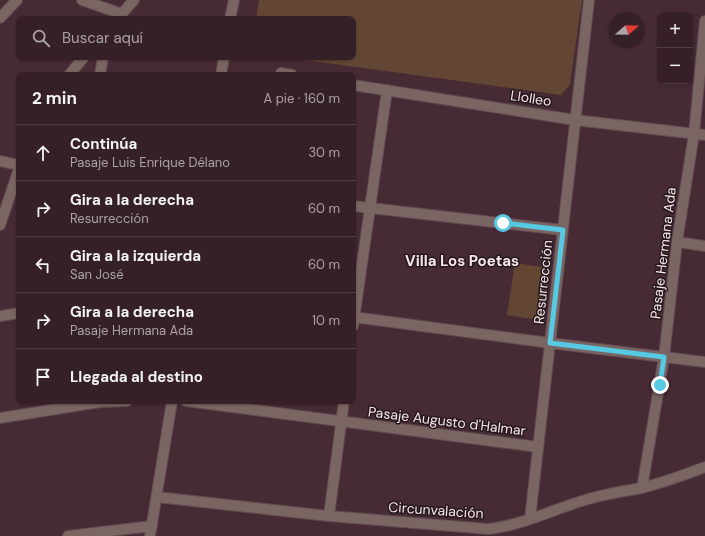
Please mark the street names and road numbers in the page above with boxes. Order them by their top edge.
street label: Llolleo [509,86,553,110]
street label: Pasaje Hermana Ada [646,186,680,320]
street label: Resurrección [530,239,556,325]
street label: Pasaje Augusto d'Halmar [367,402,527,440]
street label: Circunvalación [388,498,484,522]

